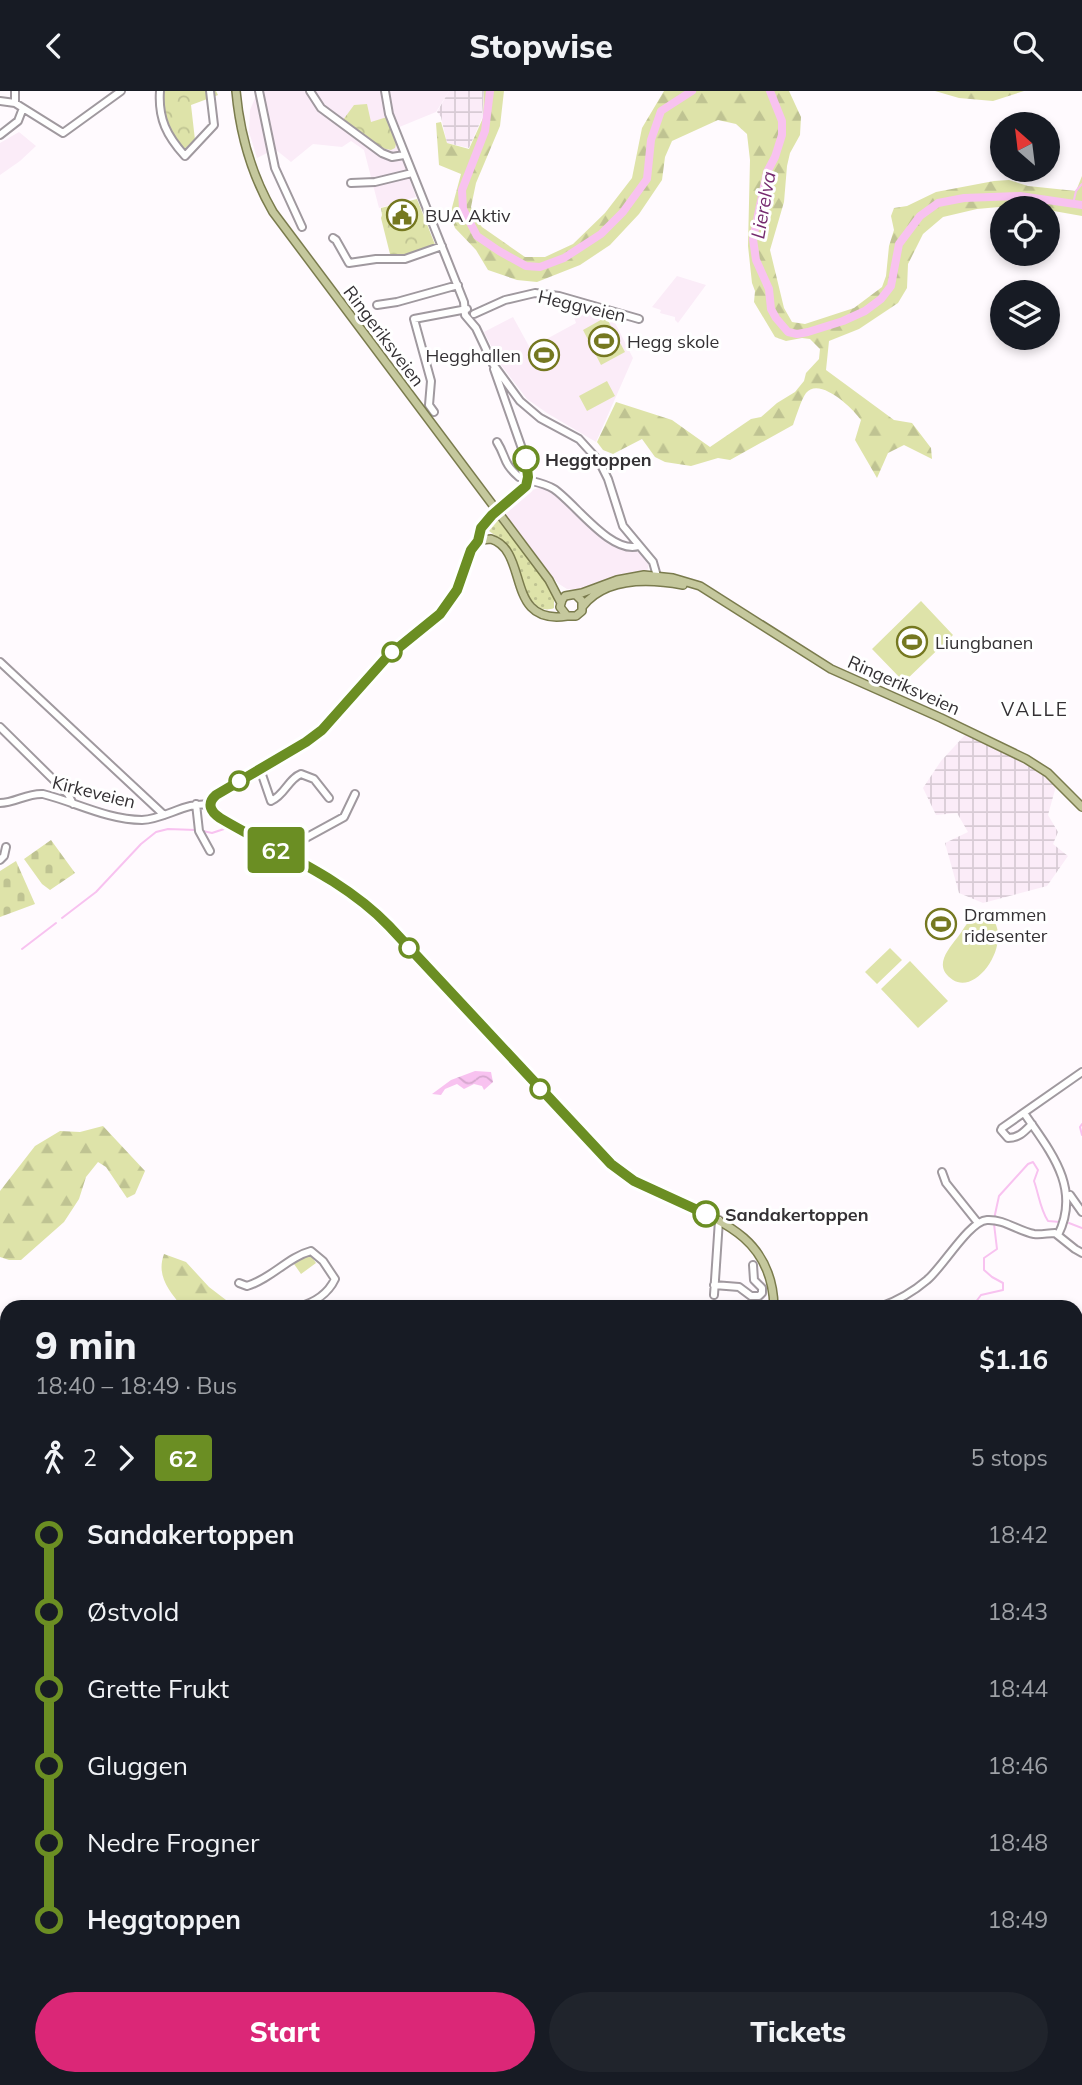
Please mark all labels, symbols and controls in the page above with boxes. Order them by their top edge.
text: Stopwise [469,26,613,66]
icon: back [35,27,73,65]
icon: search [1009,27,1047,65]
north arrow [990,112,1060,182]
map controls [990,112,1060,350]
water label: Lierelva [745,169,781,241]
button: locate [990,196,1060,266]
public building icon: BUA Aktiv [385,198,419,232]
place label: BUA Aktiv [425,204,511,227]
button: layers [990,280,1060,350]
street label: Ringeriksveien [339,281,429,391]
street label: Heggveien [536,285,628,327]
sports icon: Hegg skole [587,324,621,358]
place label: Hegg skole [627,330,719,353]
sports icon: Hegghallen [527,338,561,372]
place label: Hegghallen [425,344,521,367]
marker: Heggtoppen [513,446,539,472]
place label: Heggtoppen [545,448,652,471]
sports icon: Liungbanen [895,625,929,659]
place label: Liungbanen [935,631,1033,654]
unlabelled marker [382,642,402,662]
street label: Ringeriksveien [844,650,964,720]
district label: VALLE [1001,697,1069,721]
street label: Kirkeveien [50,771,138,813]
unlabelled marker [229,771,249,791]
line badge: 62 [244,827,308,873]
text: 62 [262,835,290,865]
place label: Drammen ridesenter [964,903,1048,947]
sports icon: Drammen ridesenter [924,907,958,941]
unlabelled marker [399,938,419,958]
unlabelled marker [530,1079,550,1099]
marker: Sandakertoppen [693,1201,719,1227]
place label: Sandakertoppen [725,1203,869,1226]
text: 9 min [35,1321,137,1369]
text: $1.16 [979,1343,1048,1376]
text: 18:40 – 18:49 · Bus [35,1371,237,1400]
icon: walk [35,1439,73,1477]
icon: forward [107,1439,145,1477]
text: 2 [83,1443,97,1472]
text: 62 [169,1443,198,1473]
text: 5 stops [971,1443,1048,1472]
text: Sandakertoppen [87,1518,294,1551]
text: 18:42 [988,1520,1048,1549]
text: Østvold [87,1595,179,1628]
text: 18:43 [988,1597,1048,1626]
text: Grette Frukt [87,1672,229,1705]
text: 18:44 [988,1674,1048,1703]
text: Gluggen [87,1749,188,1782]
text: 18:46 [988,1751,1048,1780]
text: Nedre Frogner [87,1826,259,1859]
text: 18:48 [988,1828,1048,1857]
text: Heggtoppen [87,1903,241,1936]
text: 18:49 [988,1905,1048,1934]
button: Start [35,1992,535,2072]
button: Tickets [549,1992,1048,2072]

